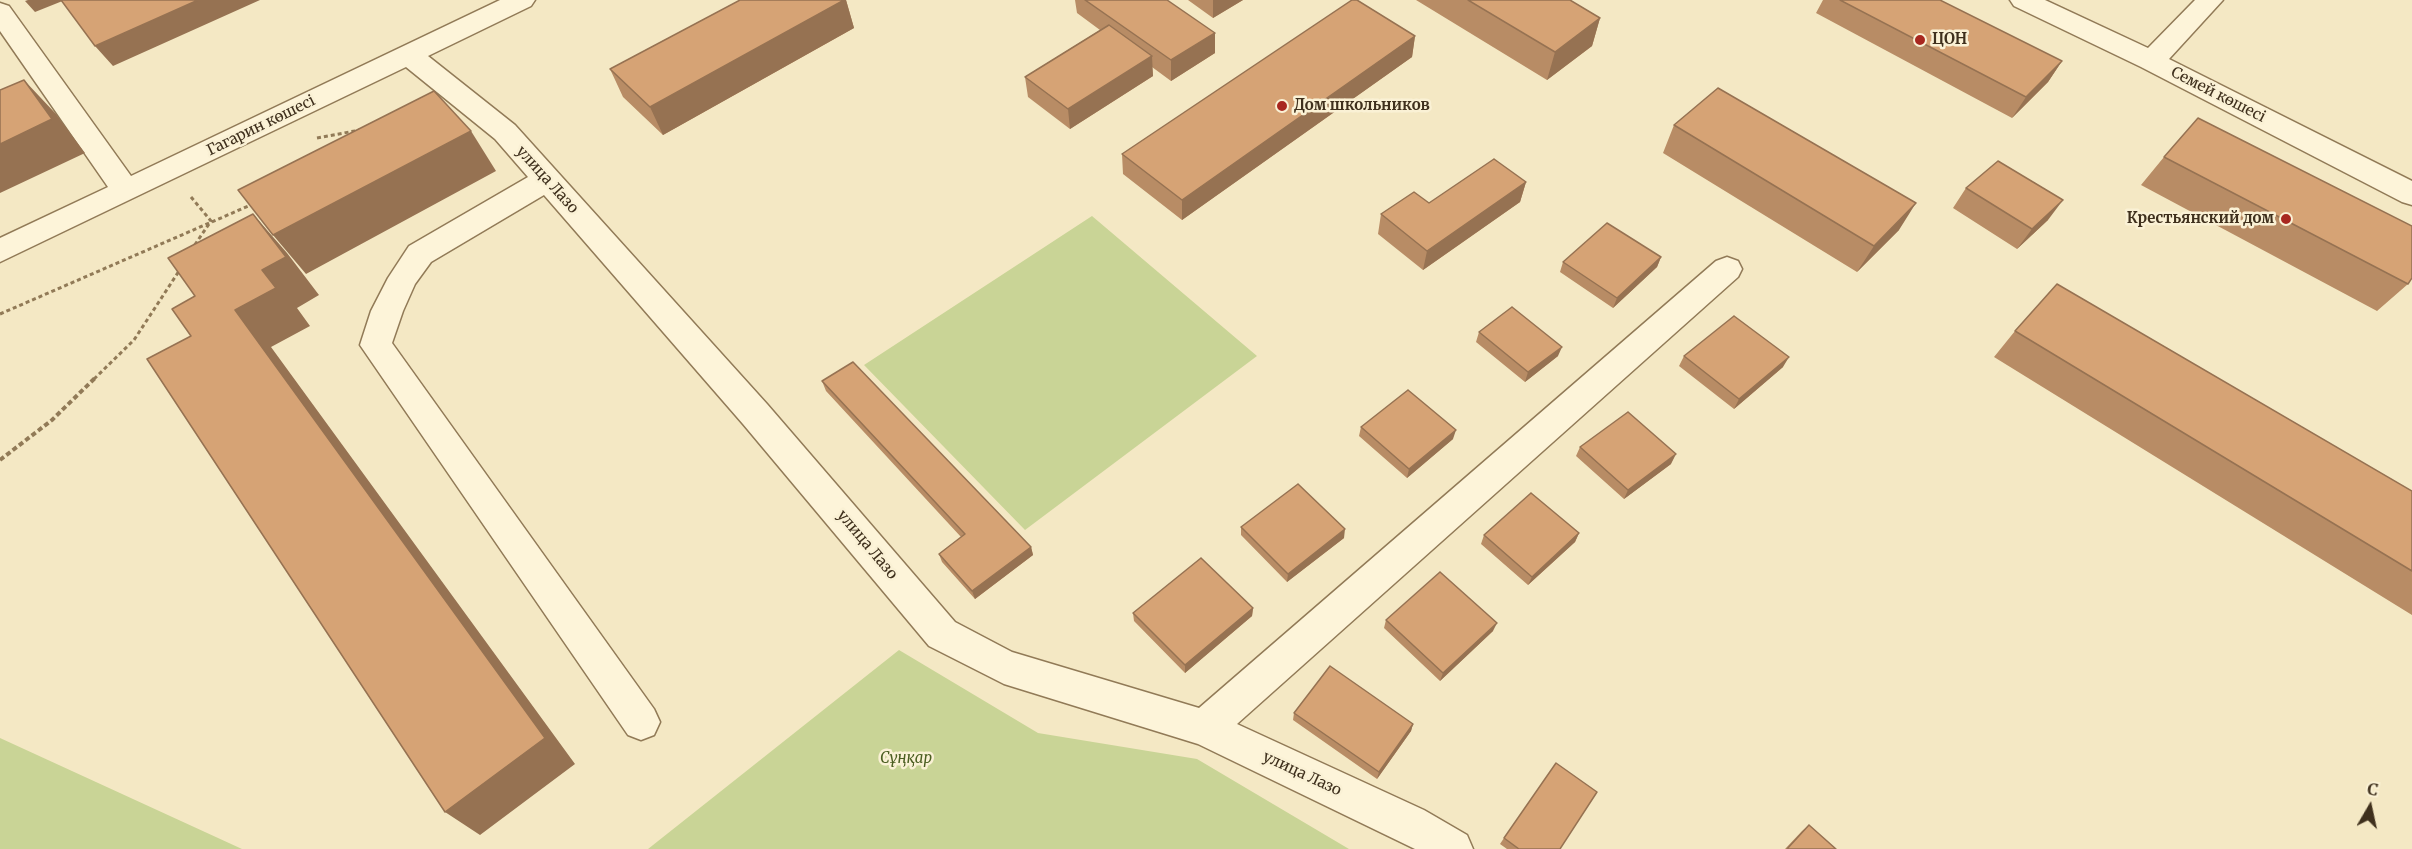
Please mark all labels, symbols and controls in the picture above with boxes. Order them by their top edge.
place label: ЦОН [1932,31,1967,49]
marker: ЦОН [1913,33,1927,47]
street label: Семей көшесі [2168,63,2268,127]
street label: Гагарин көшесі [204,92,318,160]
place label: Дом школьников [1294,97,1430,115]
marker: Дом школьников [1275,99,1289,113]
street label: улица Лазо [512,143,582,217]
place label: Крестьянский дом [2127,210,2274,228]
marker: Крестьянский дом [2279,212,2293,226]
street label: улица Лазо [833,507,901,583]
street label: улица Лазо [1260,748,1344,800]
park label: Сұңқар [880,750,932,768]
north arrow [2340,777,2400,837]
text: С [2366,779,2380,800]

